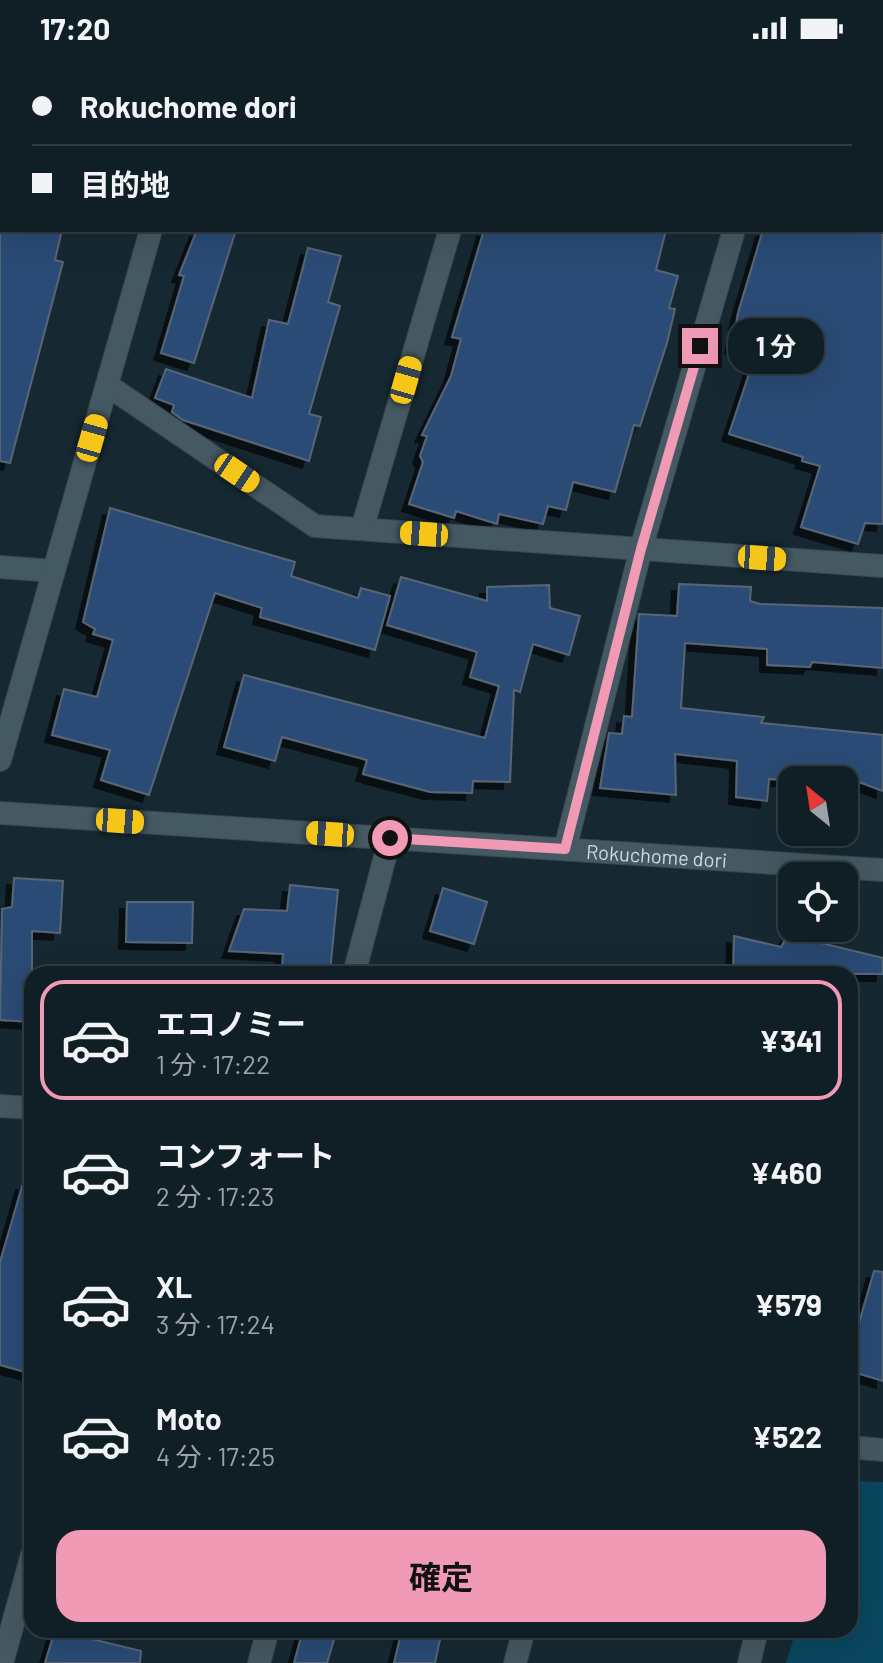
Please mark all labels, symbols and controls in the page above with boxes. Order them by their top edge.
text: 17:20 [40,10,110,46]
text: Rokuchome dori [80,88,297,124]
text: 目的地 [80,166,170,202]
callout: 1 分 [728,318,824,374]
route end [682,328,718,364]
text: 1 分 [756,330,796,361]
car [388,354,424,406]
car [74,412,110,464]
car [210,450,264,496]
car [399,520,449,548]
car [737,544,787,572]
north arrow [778,766,858,846]
map controls [778,766,858,942]
car [95,807,145,835]
car [305,820,355,848]
route start [372,820,408,856]
street label: Rokuchome dori [585,839,728,872]
button: locate [778,862,858,942]
icon: car [60,1004,132,1076]
text: エコノミー [156,1005,306,1041]
text: ¥341 [759,1022,822,1058]
text: 1 分 · 17:22 [156,1048,270,1079]
icon: car [60,1136,132,1208]
text: コンフォート [156,1137,335,1173]
text: ¥460 [750,1154,822,1190]
text: 2 分 · 17:23 [156,1180,274,1211]
icon: car [60,1268,132,1340]
text: XL [156,1268,192,1304]
text: ¥579 [754,1286,822,1322]
text: 3 分 · 17:24 [156,1308,275,1339]
icon: car [60,1400,132,1472]
text: Moto [156,1400,222,1436]
text: ¥522 [752,1418,822,1454]
text: 4 分 · 17:25 [156,1440,275,1471]
button: 確定 [56,1530,826,1622]

